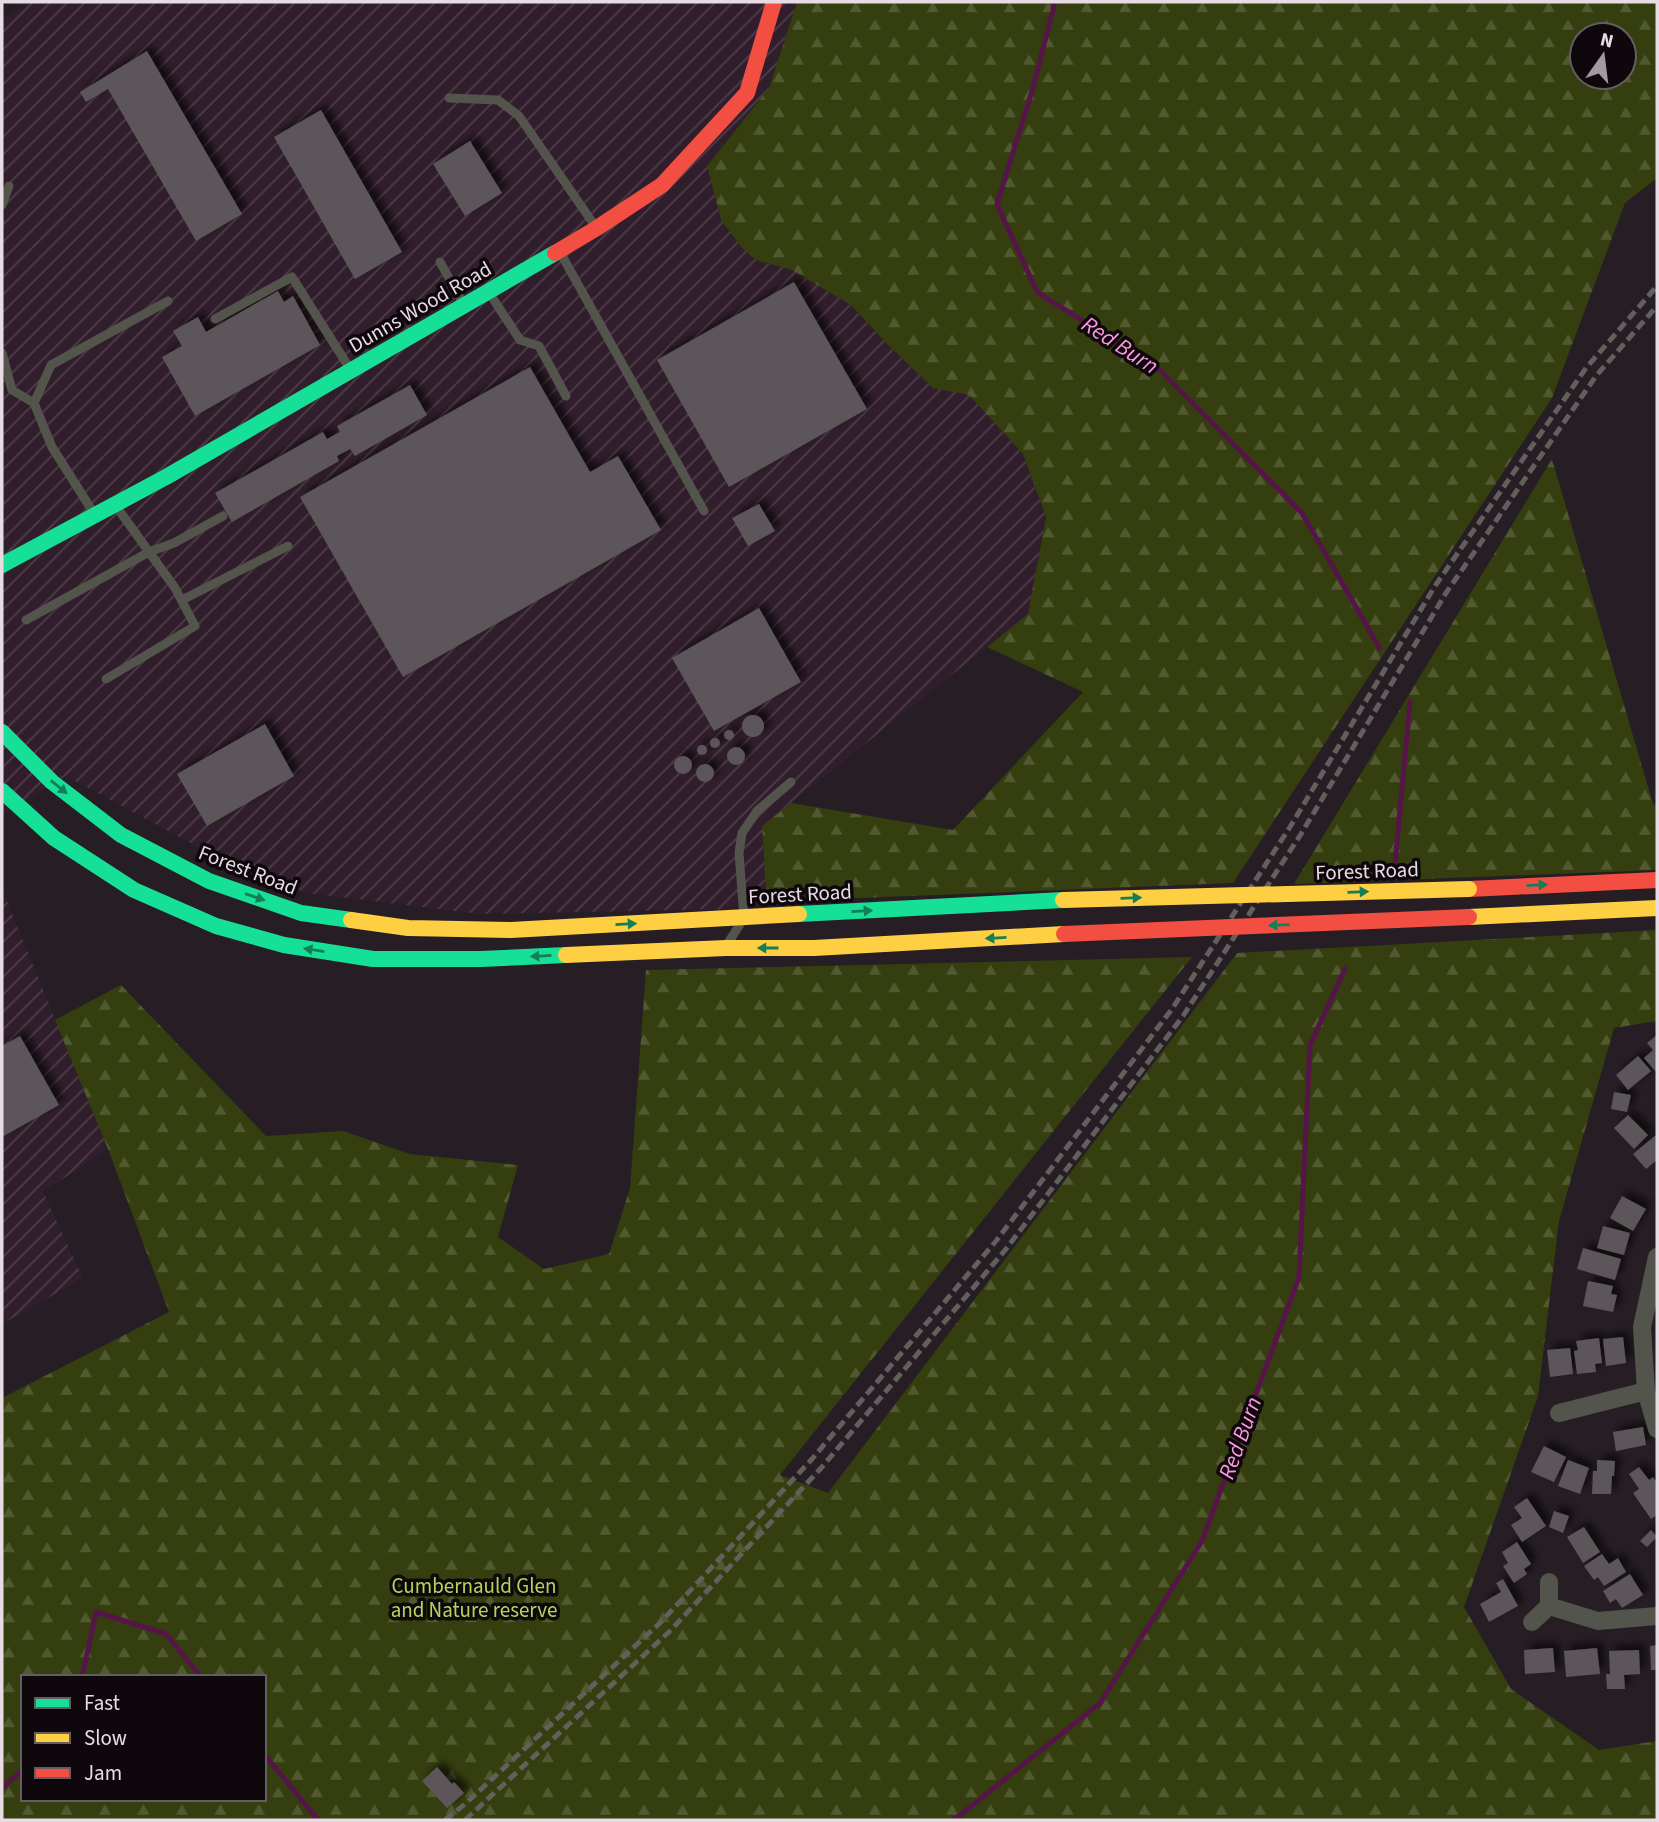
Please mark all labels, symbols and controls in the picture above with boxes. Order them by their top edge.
north arrow [1568,21,1638,91]
text: N [1597,26,1616,56]
street label: Dunns Wood Road [343,254,497,360]
water label: Red Burn [1075,308,1165,382]
one-way arrow [49,779,67,794]
street label: Forest Road [194,837,302,903]
street label: Forest Road [1315,854,1419,888]
street label: Forest Road [747,876,853,912]
one-way arrow [1527,880,1549,891]
one-way arrow [1347,886,1369,897]
one-way arrow [245,892,266,903]
one-way arrow [1120,892,1142,904]
one-way arrow [851,906,873,917]
one-way arrow [615,918,637,929]
one-way arrow [1268,919,1290,930]
one-way arrow [984,932,1006,943]
one-way arrow [757,942,779,954]
one-way arrow [303,944,325,955]
one-way arrow [530,951,552,962]
water label: Red Burn [1210,1392,1270,1484]
park label: Cumbernauld Glen and Nature reserve [391,1571,557,1625]
legend [21,1675,266,1801]
text: Fast [84,1688,120,1718]
text: Slow [84,1723,127,1753]
text: Jam [84,1758,122,1788]

